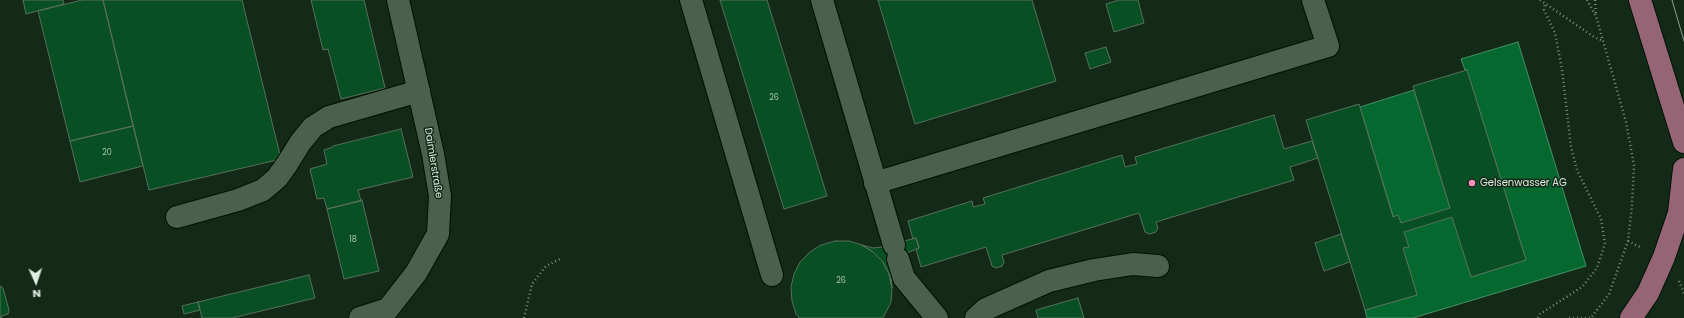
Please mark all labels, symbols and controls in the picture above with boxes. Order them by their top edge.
house number: 26 [769,93,779,103]
street label: Daimlerstraße [421,127,445,199]
house number: 20 [102,148,112,158]
place label: Gelsenwasser AG [1480,177,1567,189]
marker: Gelsenwasser AG [1467,178,1477,188]
house number: 18 [349,235,357,245]
north arrow [16,262,56,302]
house number: 26 [836,276,846,286]
text: N [32,286,41,302]

